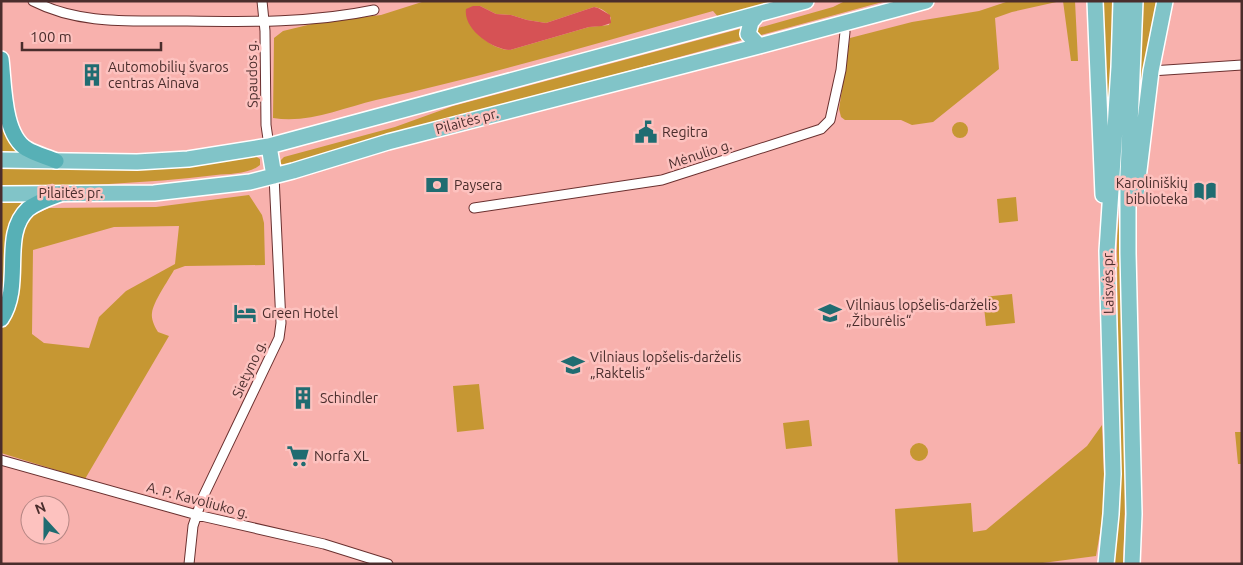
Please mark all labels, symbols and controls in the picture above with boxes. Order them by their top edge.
scale bar [22,20,161,52]
text: 100 m [30,28,72,45]
street label: Spaudos g. [243,40,261,108]
place label: Automobilių švaros centras Ainava [108,59,229,91]
building icon: Automobilių švaros centras Ainava [79,62,105,88]
street label: Pilaitės pr. [434,105,500,137]
public building icon: Regitra [633,119,659,145]
place label: Regitra [662,124,708,140]
street label: Mėnulio g. [666,136,734,172]
bank icon: Paysera [424,172,450,198]
place label: Karoliniškių biblioteka [1116,175,1188,207]
place label: Paysera [454,177,502,193]
library icon: Karoliniškių biblioteka [1192,178,1218,204]
street label: Pilaitės pr. [39,185,103,201]
street label: Laisvės pr. [1099,250,1117,314]
place label: Vilniaus lopšelis-darželis „Žiburėlis“ [846,297,997,329]
hotel icon: Green Hotel [232,300,258,326]
school or university icon: Vilniaus lopšelis-darželis „Žiburėlis“ [817,300,843,326]
place label: Green Hotel [262,305,338,321]
street label: Sietyno g. [229,338,269,400]
place label: Vilniaus lopšelis-darželis „Raktelis“ [590,349,741,381]
school or university icon: Vilniaus lopšelis-darželis „Raktelis“ [560,352,586,378]
building icon: Schindler [290,385,316,411]
place label: Schindler [320,390,379,406]
supermarket icon: Norfa XL [285,443,311,469]
place label: Norfa XL [314,448,369,464]
street label: A. P. Kavoliuko g. [145,479,251,521]
north arrow [20,495,70,545]
text: N [33,499,48,517]

